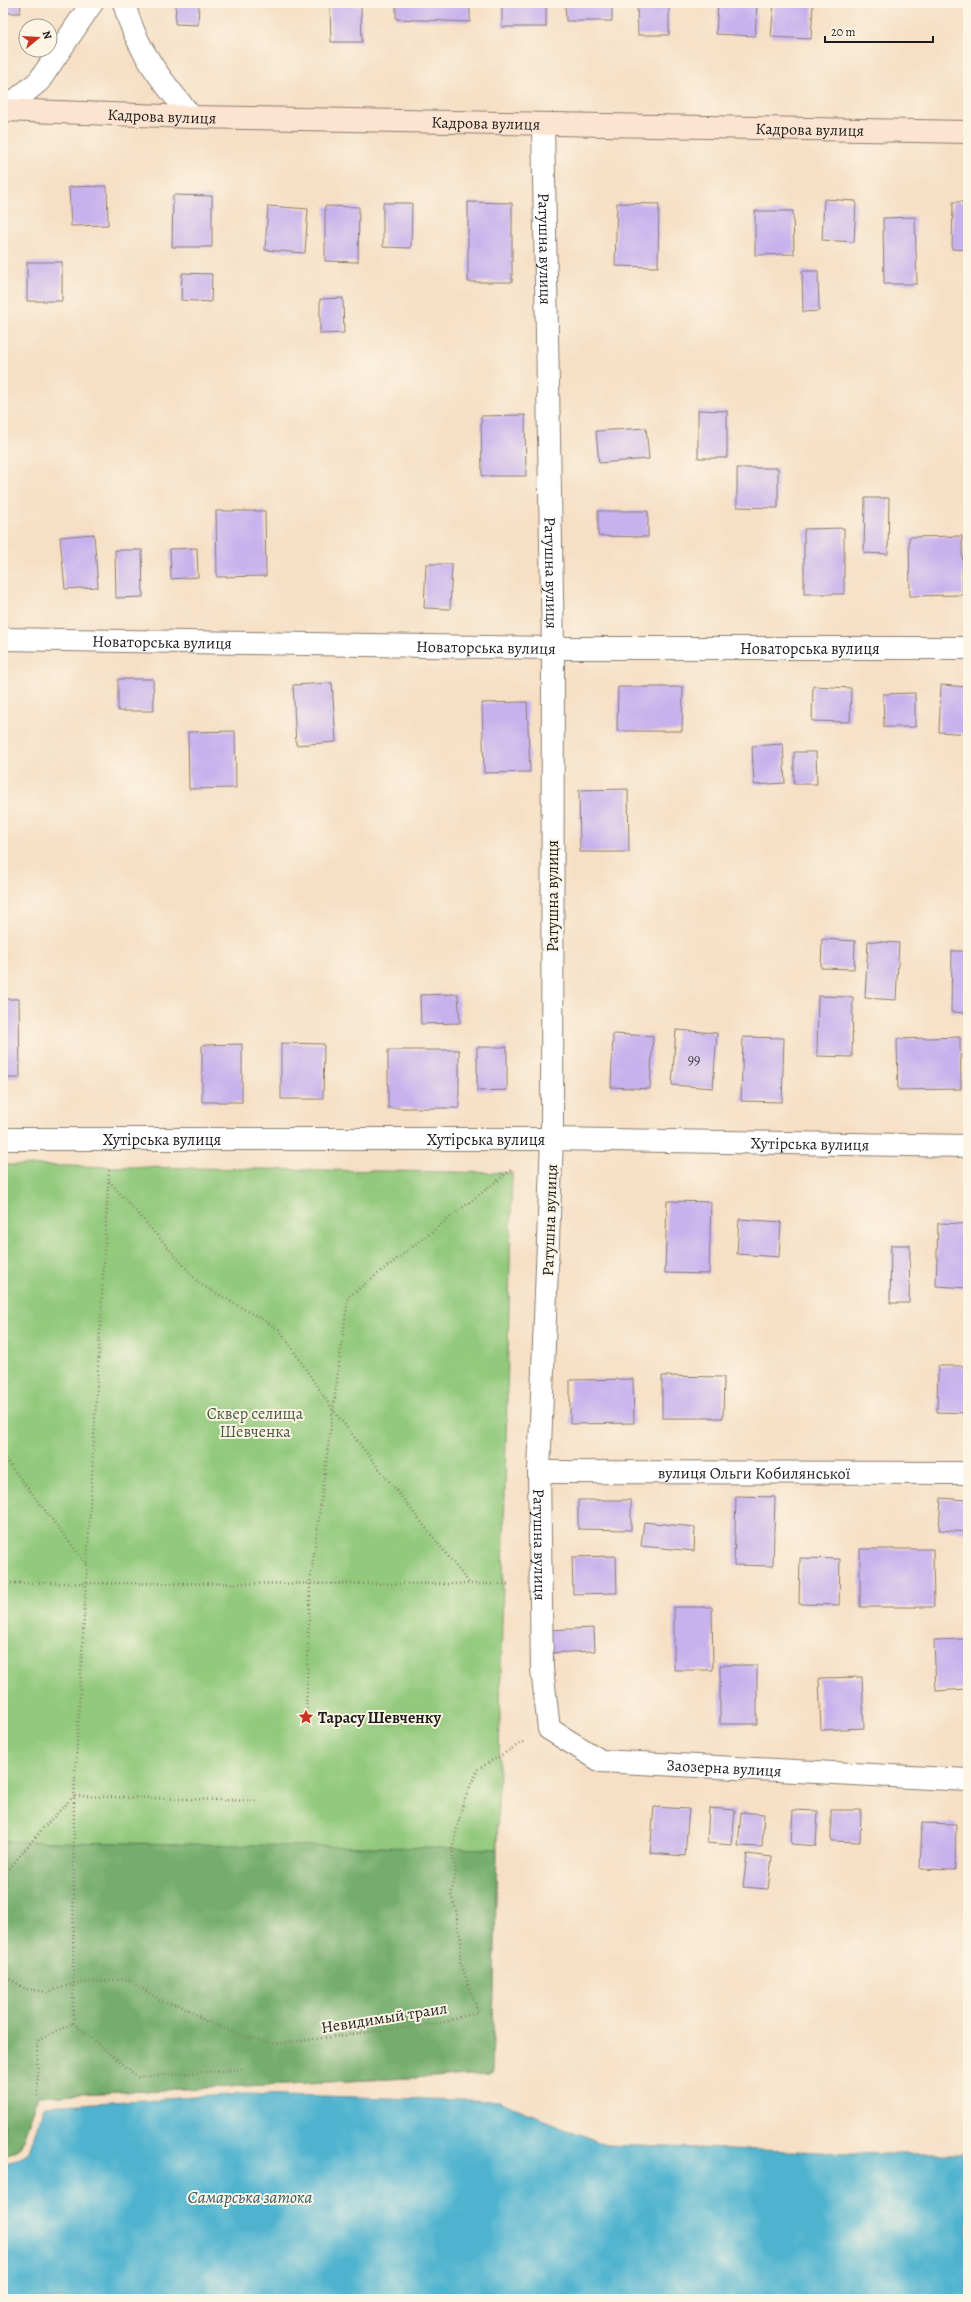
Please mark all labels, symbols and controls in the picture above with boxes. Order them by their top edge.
north arrow [18,18,58,58]
scale bar [825,18,933,44]
text: 20 m [831,24,855,40]
text: N [39,29,55,41]
street label: Кадрова вулиця [107,104,217,129]
street label: Кадрова вулиця [431,112,541,136]
street label: Кадрова вулиця [755,118,865,142]
street label: Ратушна вулиця [532,193,556,305]
street label: Ратушна вулиця [539,517,563,629]
street label: Новаторська вулиця [92,630,232,655]
street label: Новаторська вулиця [416,636,556,660]
street label: Новаторська вулиця [740,638,880,660]
street label: Ратушна вулиця [542,840,564,952]
house number: 99 [688,1050,700,1069]
street label: Хутірська вулиця [103,1129,222,1151]
street label: Хутірська вулиця [427,1129,546,1151]
street label: Хутірська вулиця [750,1132,870,1156]
street label: Ратушна вулиця [537,1163,563,1276]
park label: Сквер селища Шевченка [207,1403,304,1443]
street label: вулиця Ольги Кобилянської [658,1462,851,1485]
street label: Ратушна вулиця [527,1488,551,1601]
place label: Тарасу Шевченку [318,1707,441,1729]
place icon: Тарасу Шевченку [297,1708,315,1726]
street label: Заозерна вулиця [666,1754,782,1782]
street label: Невидимый траил [320,1997,449,2039]
water label: Самарська затока [188,2186,313,2209]

